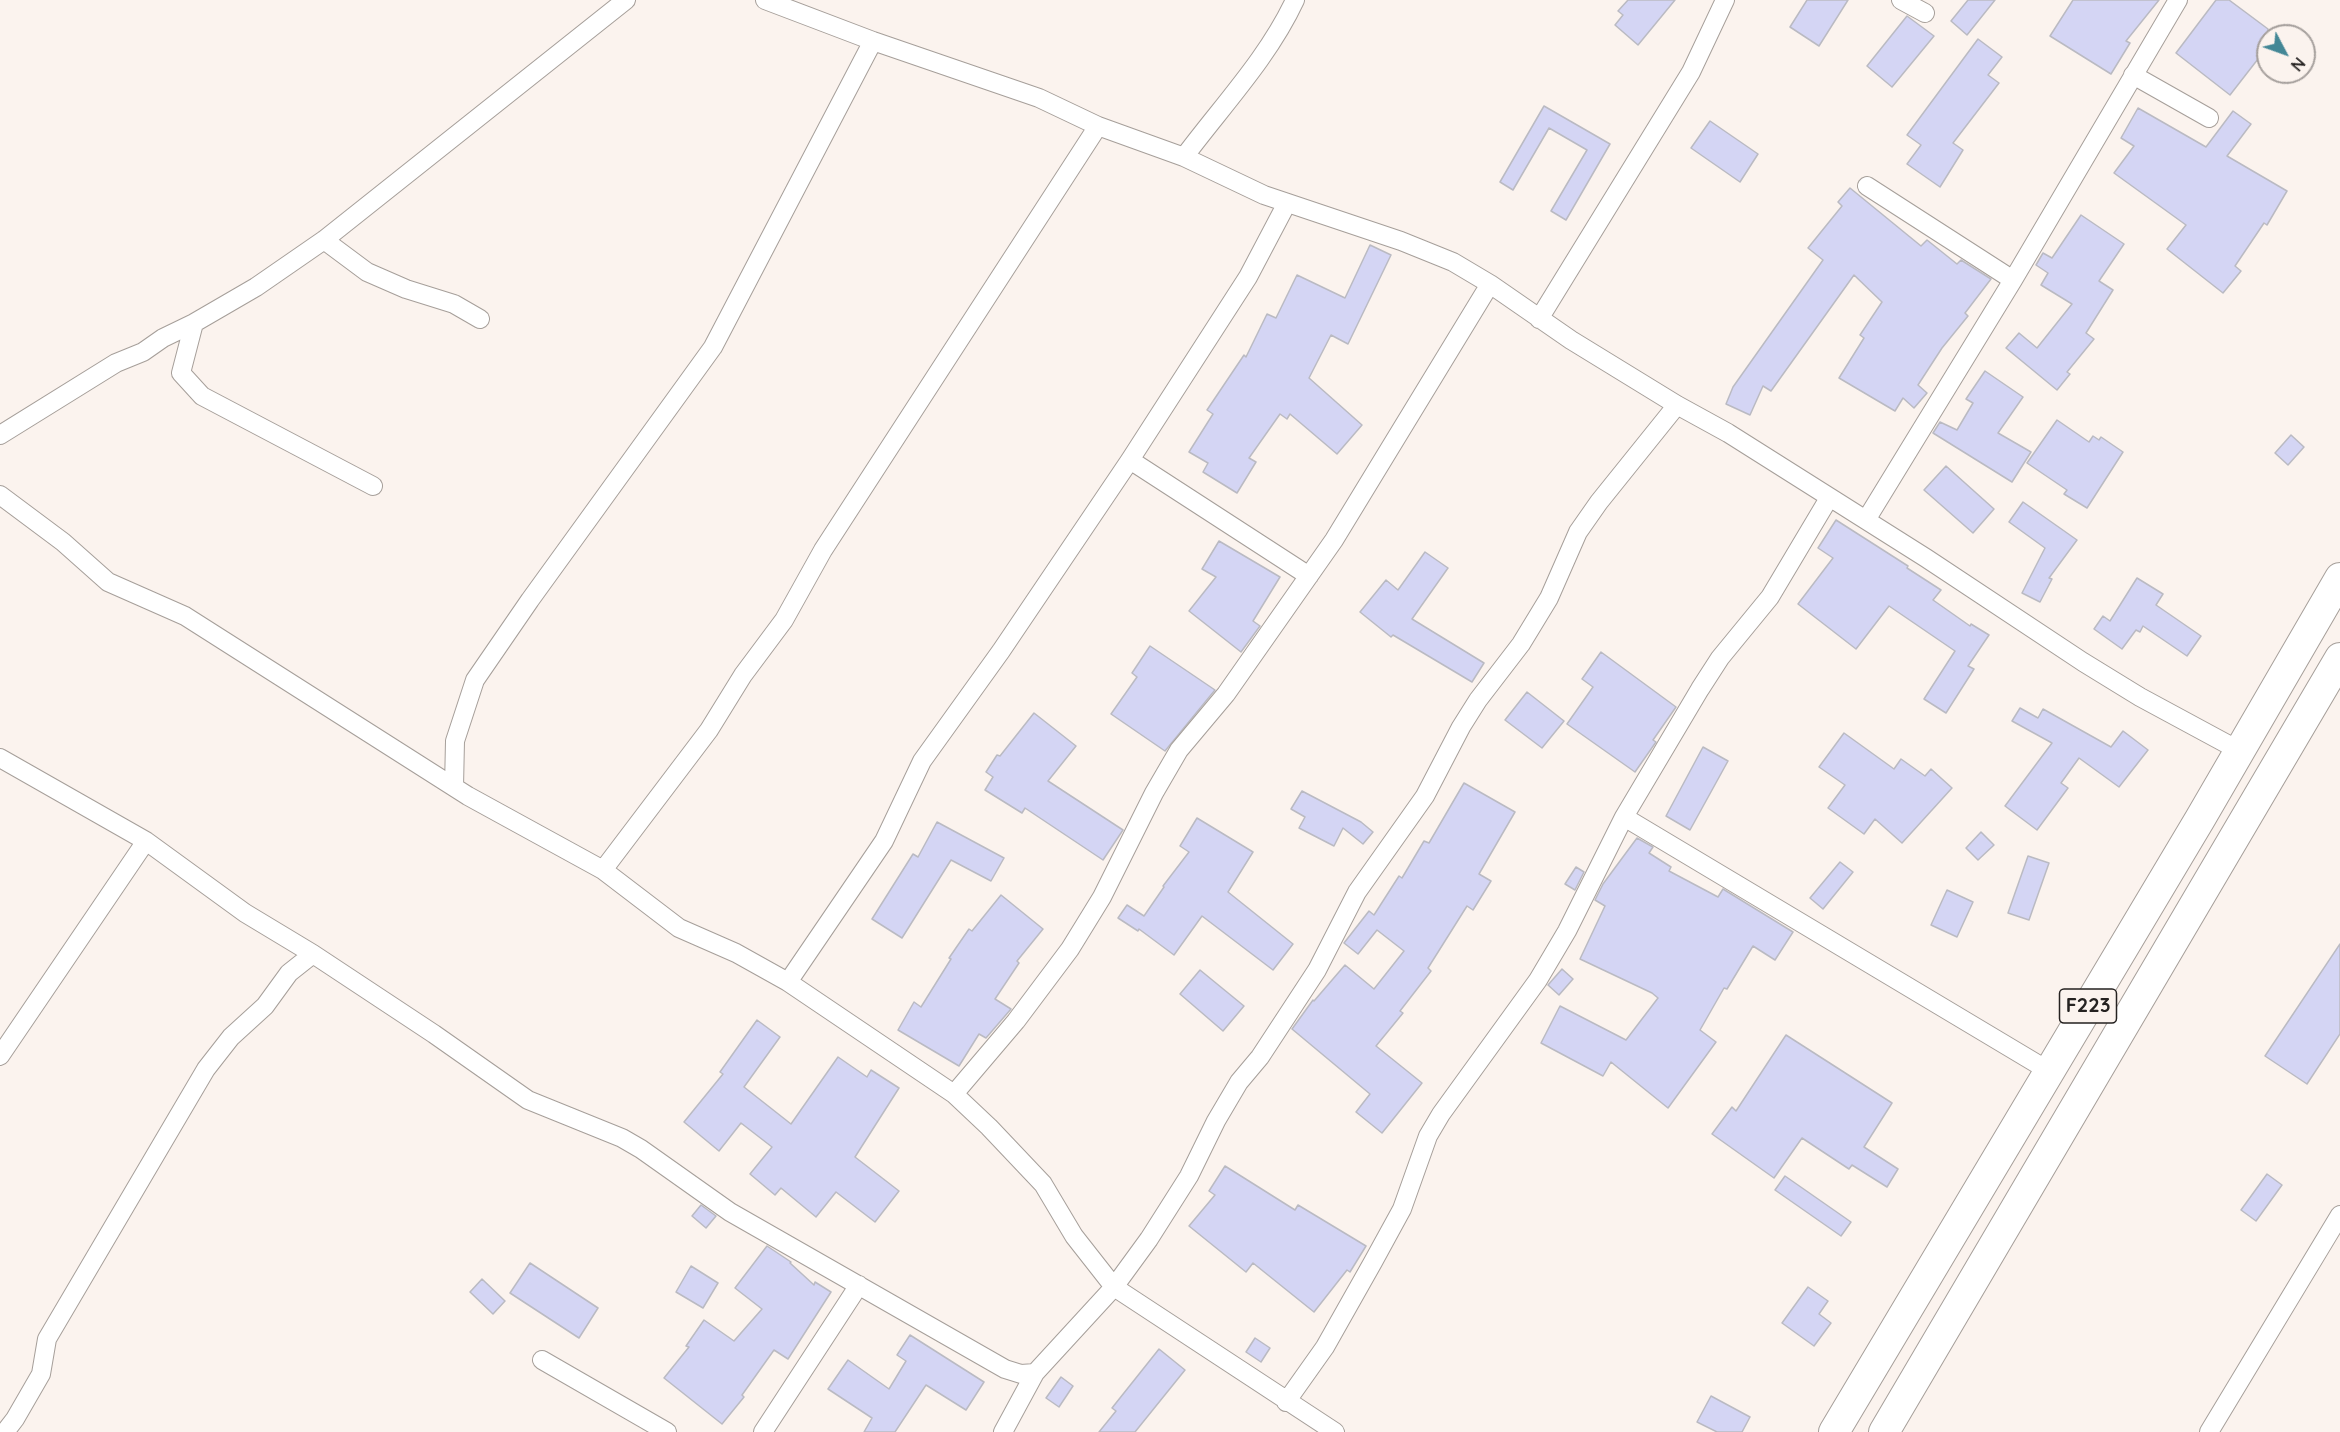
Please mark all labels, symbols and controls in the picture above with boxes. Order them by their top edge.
north arrow [2256,24,2316,84]
text: N [2287,53,2309,75]
road number: F223 [2060,989,2116,1023]

